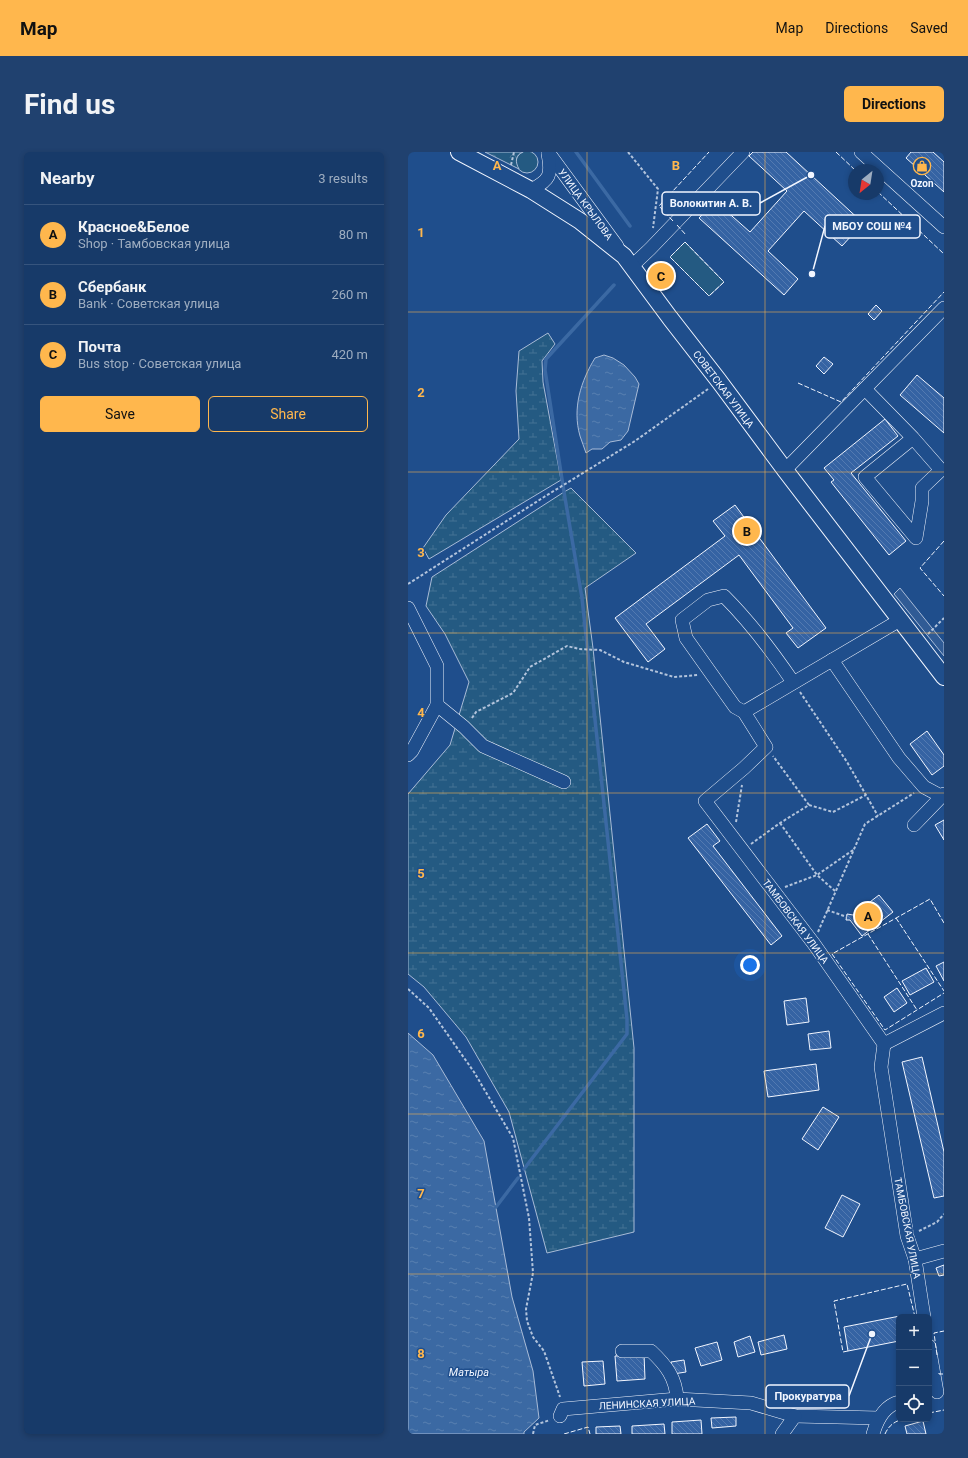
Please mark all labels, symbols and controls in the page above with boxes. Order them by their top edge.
text: Map [20,17,58,40]
text: Map [776,20,803,36]
text: Directions [825,20,888,36]
text: Saved [910,20,948,36]
button: Directions [844,86,944,122]
text: Find us [24,88,115,121]
shop icon: Ozon [912,156,932,176]
text: A [493,158,502,173]
text: B [672,158,680,173]
north arrow [848,164,884,200]
street label: УЛИЦА КРЫЛОВА [556,167,615,242]
text: Nearby [40,168,95,188]
text: 3 results [318,171,368,186]
place label: Ozon [910,178,934,189]
callout: Волокитин А. В. [662,192,760,215]
text: Волокитин А. В. [670,197,752,210]
callout: МБОУ СОШ №4 [825,215,920,238]
text: Красное&Белое [78,218,189,236]
text: МБОУ СОШ №4 [832,220,912,233]
text: 1 [417,225,425,240]
text: A [49,227,57,242]
text: 80 m [339,227,368,242]
text: Shop · Тамбовская улица [78,236,230,251]
pin: C [648,261,674,291]
text: Сбербанк [78,278,146,296]
text: B [49,287,57,302]
text: 260 m [331,287,368,302]
text: Bank · Советская улица [78,296,220,311]
text: Почта [78,338,121,356]
text: C [49,347,57,362]
text: 420 m [331,347,368,362]
street label: СОВЕТСКАЯ УЛИЦА [691,349,756,430]
text: Bus stop · Советская улица [78,356,241,371]
text: 2 [417,385,425,400]
button: Save [40,396,200,432]
button: Share [208,396,368,432]
pin: B [734,516,760,546]
text: 3 [417,545,425,560]
text: 4 [417,705,425,720]
text: 5 [417,866,425,881]
street label: ТАМБОВСКАЯ УЛИЦА [760,877,831,966]
pin: A [855,901,881,931]
your location [740,955,760,975]
text: 6 [417,1026,425,1041]
street label: ТАМБОВСКАЯ УЛИЦА [892,1177,923,1280]
text: 7 [417,1186,425,1201]
map controls [896,1314,932,1422]
button: + [896,1314,932,1350]
text: 8 [417,1346,425,1361]
button: − [896,1350,932,1386]
water label: Матыра [449,1366,489,1379]
callout: Прокуратура [766,1385,849,1408]
button: locate [896,1386,932,1422]
text: Прокуратура [774,1390,842,1403]
street label: ЛЕНИНСКАЯ УЛИЦА [598,1395,696,1412]

